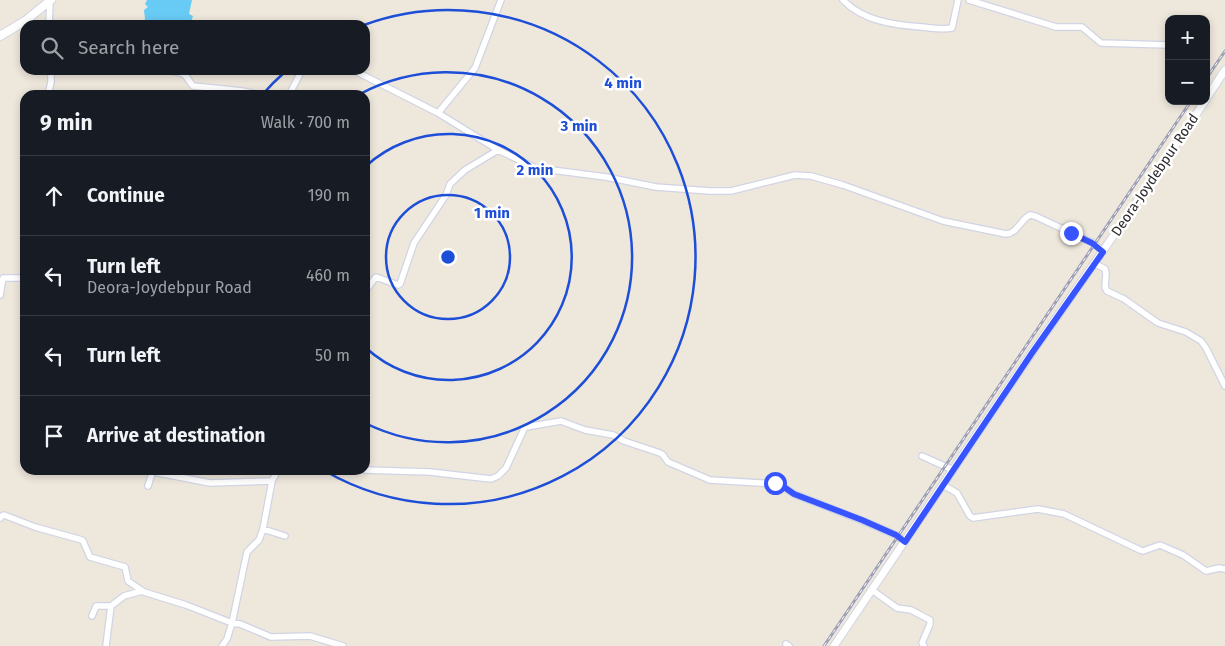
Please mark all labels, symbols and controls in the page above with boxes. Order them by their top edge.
map controls [1165,15,1210,105]
button: + [1165,15,1210,60]
search box [20,20,370,75]
icon: search [38,34,66,62]
text: Search here [78,36,179,59]
button: − [1165,60,1210,105]
text: 4 min [604,74,642,92]
text: 9 min [40,110,93,136]
street label: Deora-Joydebpur Road [1108,110,1202,240]
text: Walk · 700 m [261,113,350,132]
text: 3 min [560,117,597,135]
text: 2 min [517,161,553,179]
icon: ahead [40,182,68,210]
text: Continue [87,184,165,207]
text: 190 m [308,186,350,205]
text: 1 min [474,204,510,222]
route end [1060,222,1083,245]
centre of rings [439,248,457,266]
text: Turn left [87,255,161,278]
icon: left [40,262,68,290]
text: 460 m [306,266,350,285]
text: Deora-Joydebpur Road [87,278,252,297]
icon: left [40,342,68,370]
text: Turn left [87,344,161,367]
text: 50 m [315,346,350,365]
icon: arrive [40,422,68,450]
text: Arrive at destination [87,424,266,447]
route start [764,472,787,495]

